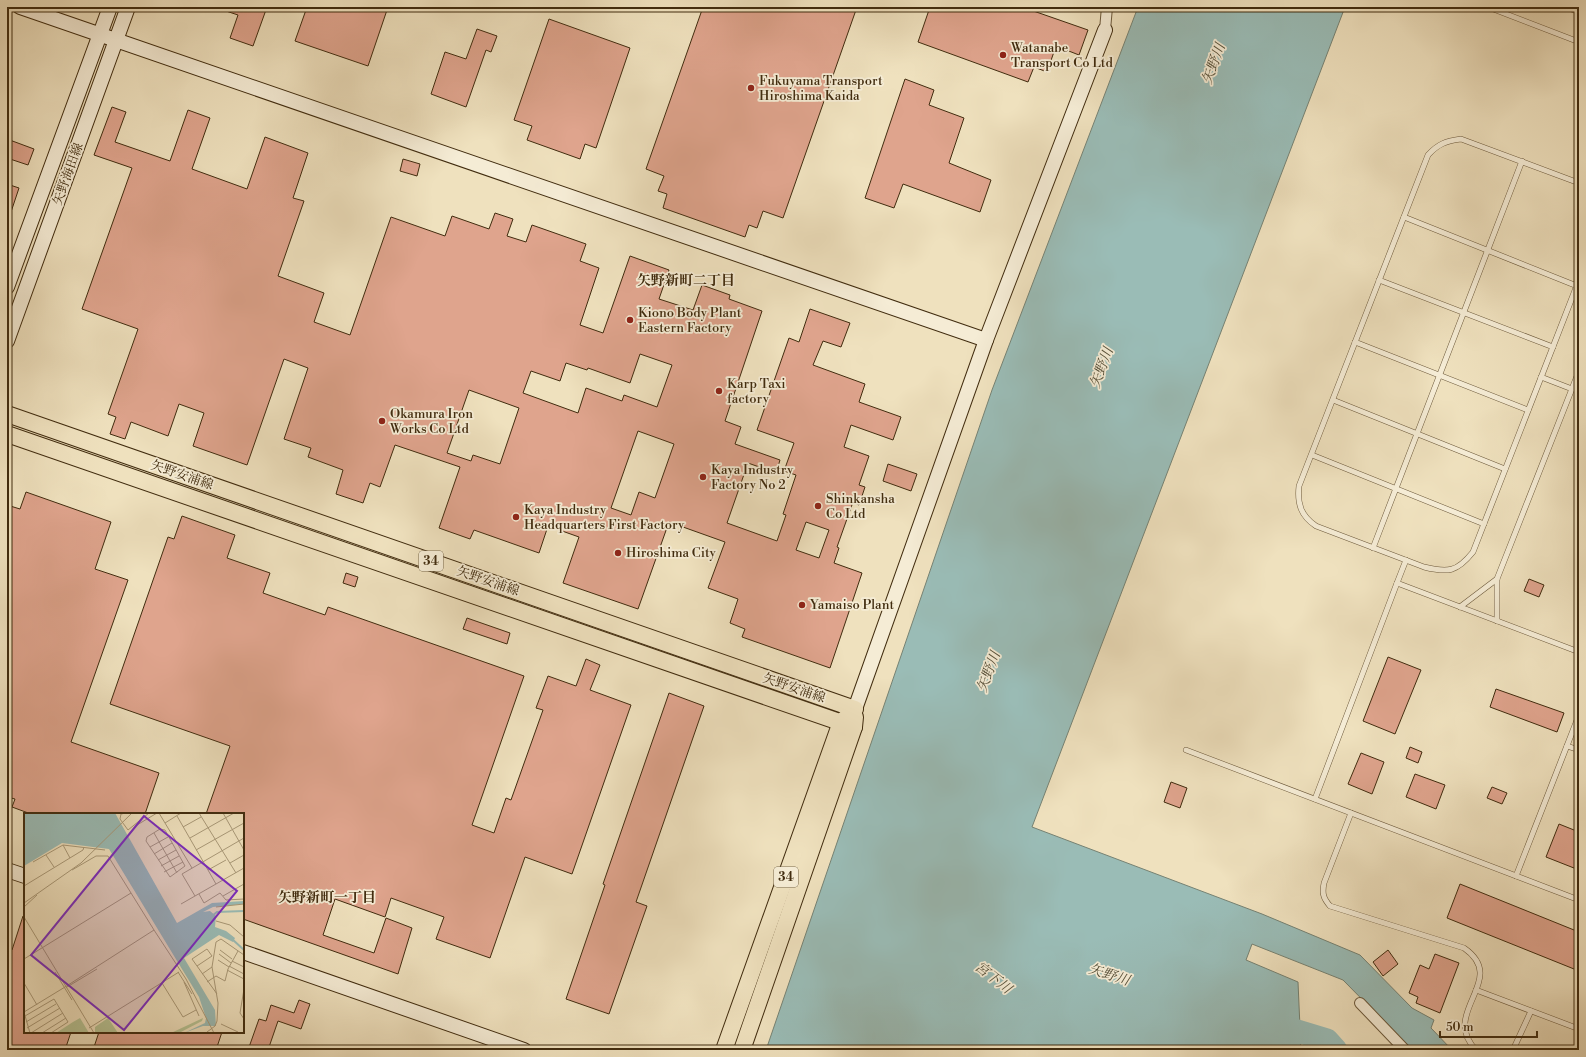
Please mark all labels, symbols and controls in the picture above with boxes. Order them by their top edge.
water label: 矢野川 [1198,39,1230,87]
place label: Watanabe Transport Co Ltd [1010,40,1113,71]
marker: Watanabe Transport Co Ltd [998,50,1008,60]
place label: Fukuyama Transport Hiroshima Kaida [759,73,883,104]
marker: Fukuyama Transport Hiroshima Kaida [746,83,756,93]
street label: 矢野海田線 [49,141,87,207]
district label: 矢野新町二丁目 [637,272,735,290]
place label: Kiono Body Plant Eastern Factory [638,305,742,336]
marker: Kiono Body Plant Eastern Factory [625,315,635,325]
water label: 矢野川 [1086,343,1118,391]
place label: Karp Taxi factory [727,376,786,407]
marker: Karp Taxi factory [714,386,724,396]
place label: Okamura Iron Works Co Ltd [389,406,473,437]
marker: Okamura Iron Works Co Ltd [377,416,387,426]
street label: 矢野安浦線 [149,457,215,493]
place label: Kaya Industry Factory No 2 [711,462,794,493]
marker: Kaya Industry Factory No 2 [698,472,708,482]
place label: Shinkansha Co Ltd [826,491,895,522]
marker: Shinkansha Co Ltd [813,501,823,511]
place label: Kaya Industry Headquarters First Factory [524,502,685,533]
marker: Kaya Industry Headquarters First Factory [511,512,521,522]
place label: Hiroshima City [626,545,717,561]
marker: Hiroshima City [613,548,623,558]
road number: 34 [419,551,443,571]
street label: 矢野安浦線 [455,563,521,599]
place label: Yamaiso Plant [809,597,894,613]
marker: Yamaiso Plant [797,600,807,610]
water label: 矢野川 [973,647,1005,695]
street label: 矢野安浦線 [761,670,827,706]
inset map [24,813,244,1033]
road number: 34 [774,867,798,887]
district label: 矢野新町一丁目 [278,889,376,907]
water label: 宮下川 [971,958,1017,999]
water label: 矢野川 [1086,960,1134,991]
scale bar [1440,1013,1537,1039]
text: 50 m [1446,1020,1474,1035]

